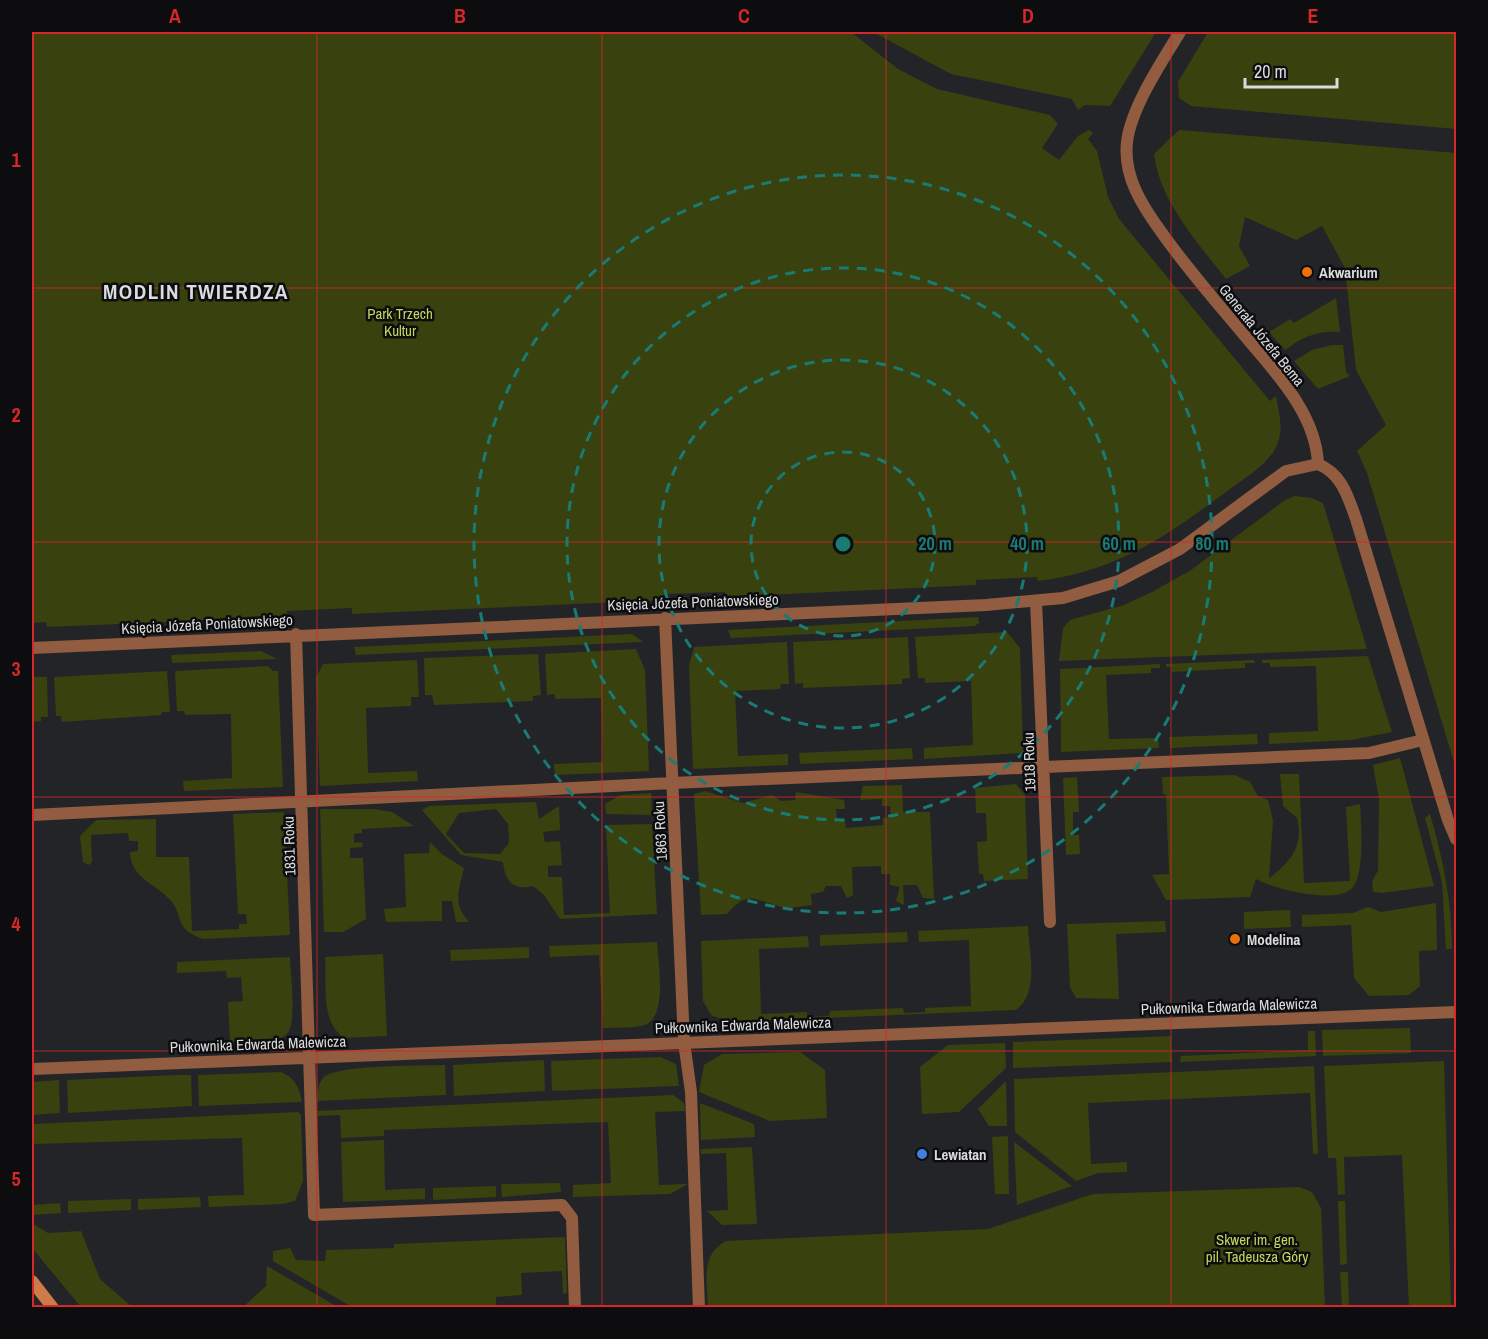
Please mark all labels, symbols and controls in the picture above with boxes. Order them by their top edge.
text: A [169,2,181,29]
text: B [454,2,466,29]
text: C [738,2,750,29]
text: D [1022,2,1034,29]
text: E [1308,2,1319,29]
scale bar [1245,51,1336,89]
text: 20 m [1254,59,1287,84]
text: 1 [11,146,21,173]
place label: Akwarium [1319,262,1378,283]
marker: Akwarium [1300,265,1314,279]
district label: MODLIN TWIERDZA [103,277,289,306]
street label: Generała Józefa Bema [1214,280,1310,391]
park label: Park Trzech Kultur [367,303,433,341]
text: 2 [11,401,21,428]
text: 20 m [918,531,952,556]
text: 40 m [1010,531,1044,556]
text: 60 m [1102,531,1136,556]
text: 80 m [1195,531,1229,556]
centre of rings [833,534,853,554]
street label: Księcia Józefa Poniatowskiego [607,589,779,615]
street label: Księcia Józefa Poniatowskiego [121,609,293,639]
text: 3 [11,655,21,682]
street label: 1918 Roku [1017,732,1041,792]
street label: 1863 Roku [648,801,672,861]
street label: 1831 Roku [277,816,301,876]
text: 4 [11,910,21,937]
place label: Modelina [1247,929,1300,950]
marker: Modelina [1228,932,1242,946]
street label: Pułkownika Edwarda Malewicza [1140,992,1318,1020]
street label: Pułkownika Edwarda Malewicza [654,1011,832,1039]
street label: Pułkownika Edwarda Malewicza [169,1030,347,1058]
place label: Lewiatan [934,1144,987,1165]
marker: Lewiatan [915,1147,929,1161]
text: 5 [11,1165,21,1192]
park label: Skwer im. gen. pil. Tadeusza Góry [1206,1229,1309,1267]

